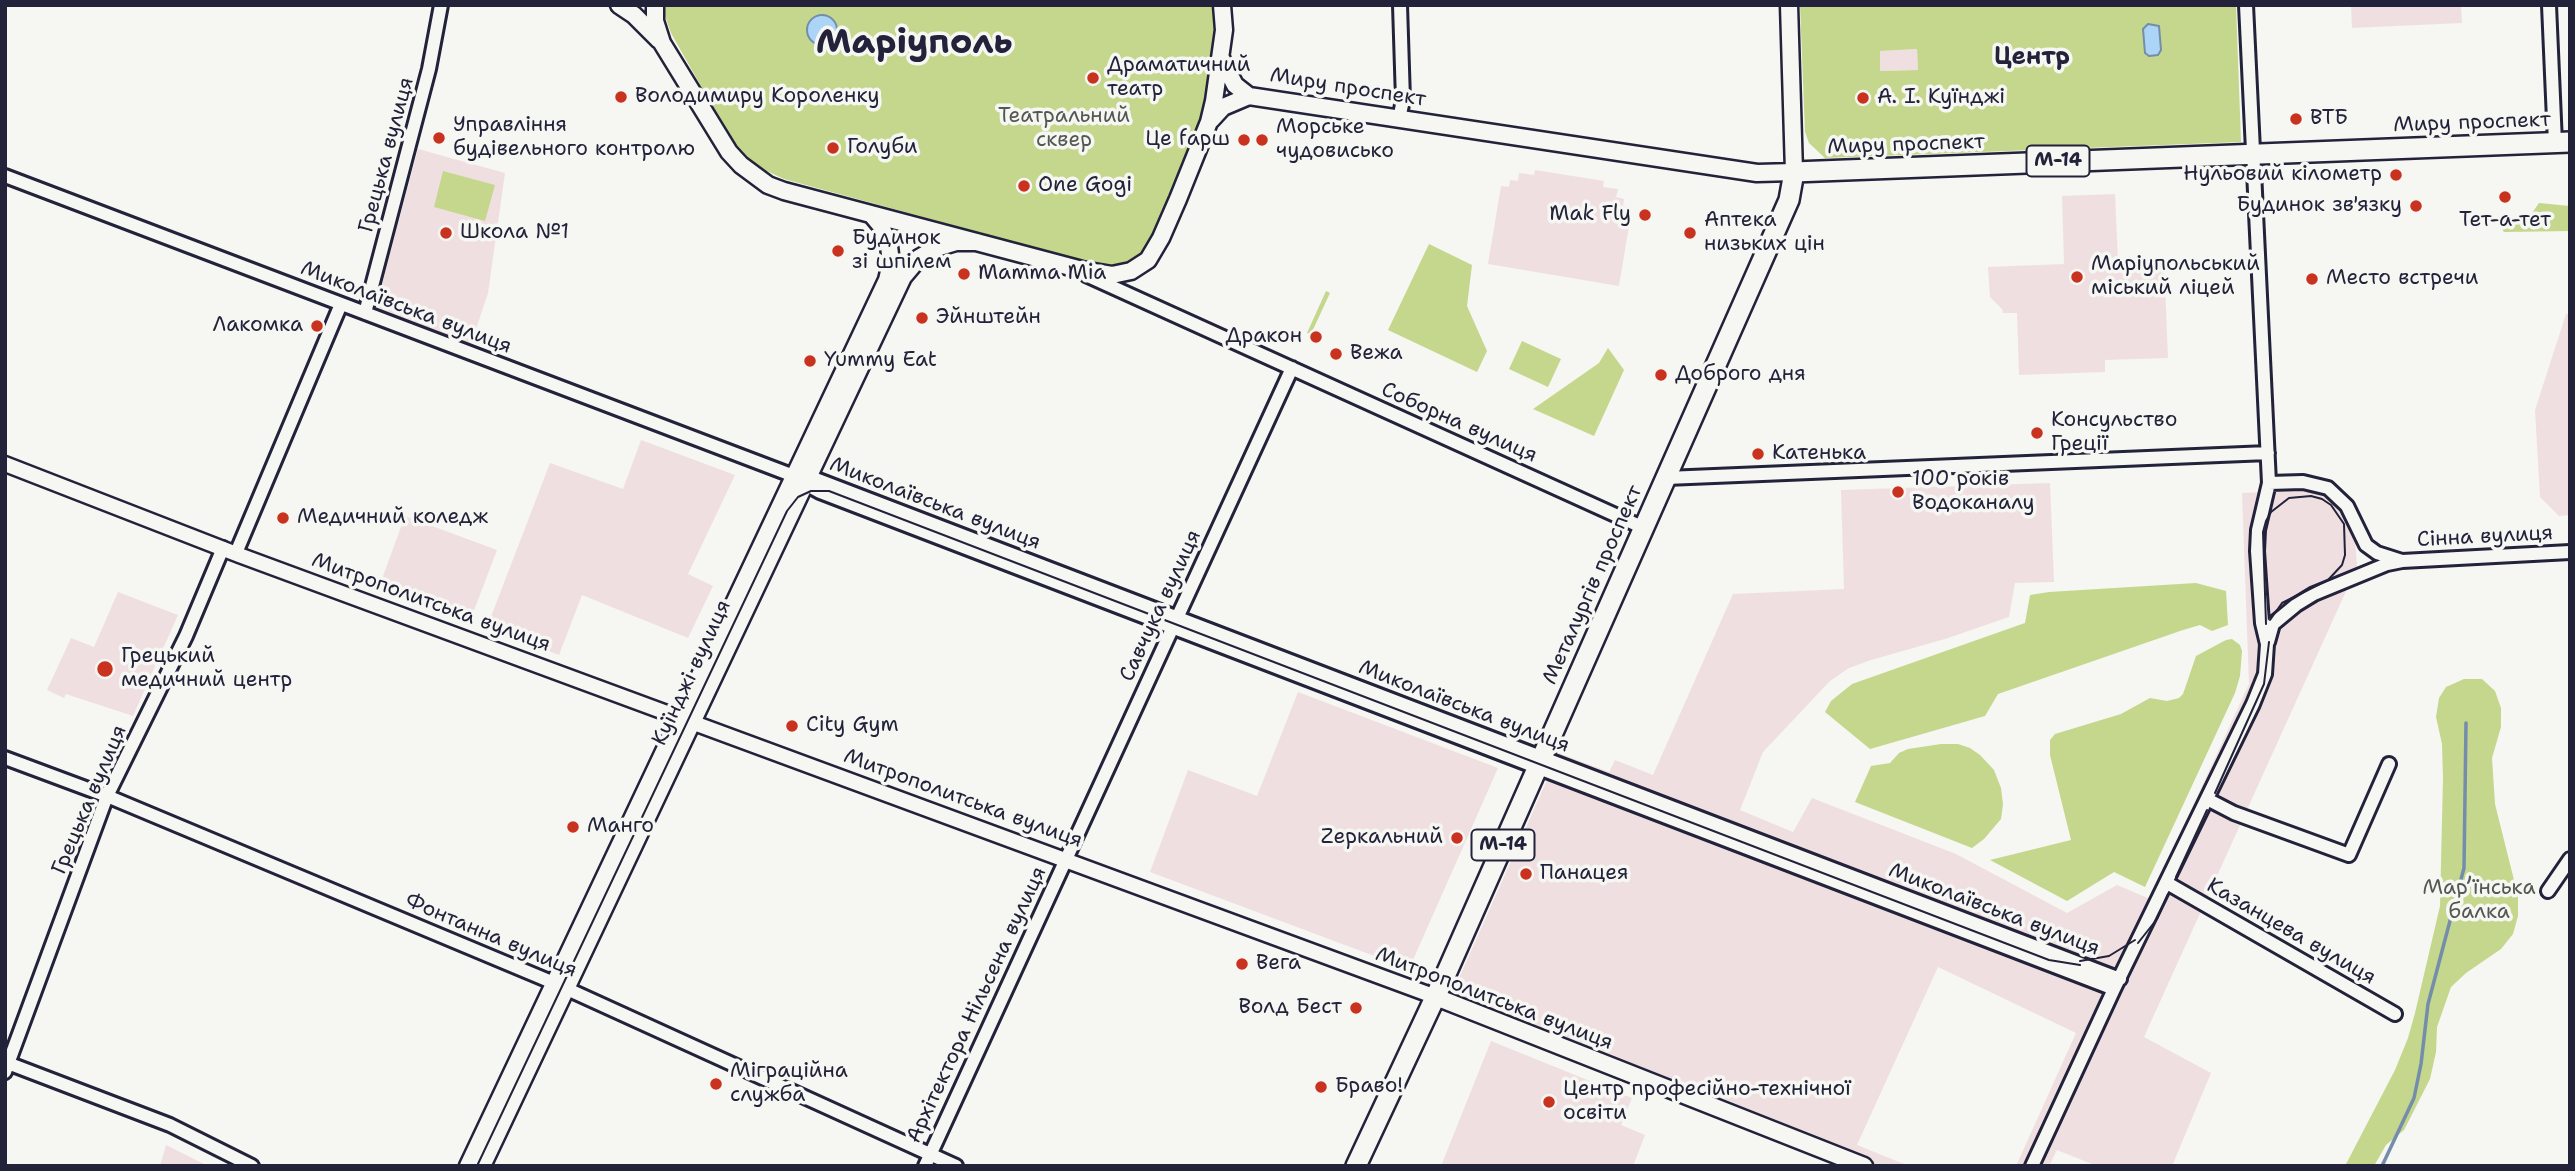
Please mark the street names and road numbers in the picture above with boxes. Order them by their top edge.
street label: Миру проспект [1268,63,1428,113]
street label: Грецька вулиця [354,75,420,235]
street label: Миру проспект [2393,108,2551,138]
street label: Миру проспект [1827,130,1985,160]
road number: М-14 [2026,146,2090,176]
street label: Миколаївська вулиця [297,256,515,360]
street label: Соборна вулиця [1377,377,1541,469]
street label: Миколаївська вулиця [826,452,1044,556]
street label: Металургів проспект [1538,482,1648,688]
street label: Сінна вулиця [2416,521,2554,553]
street label: Савчука вулиця [1115,526,1207,686]
street label: Митрополитська вулиця [308,548,554,658]
street label: Куїнджі вулиця [647,596,737,750]
street label: Миколаївська вулиця [1355,655,1573,759]
street label: Грецька вулиця [47,722,133,878]
street label: Митрополитська вулиця [840,744,1086,854]
road number: М-14 [1472,830,1534,860]
street label: Миколаївська вулиця [1885,858,2103,962]
street label: Архітектора Нільсена вулиця [902,863,1052,1147]
street label: Казанцева вулиця [2202,873,2380,991]
street label: Фонтанна вулиця [401,888,581,984]
street label: Митрополитська вулиця [1372,942,1616,1056]

